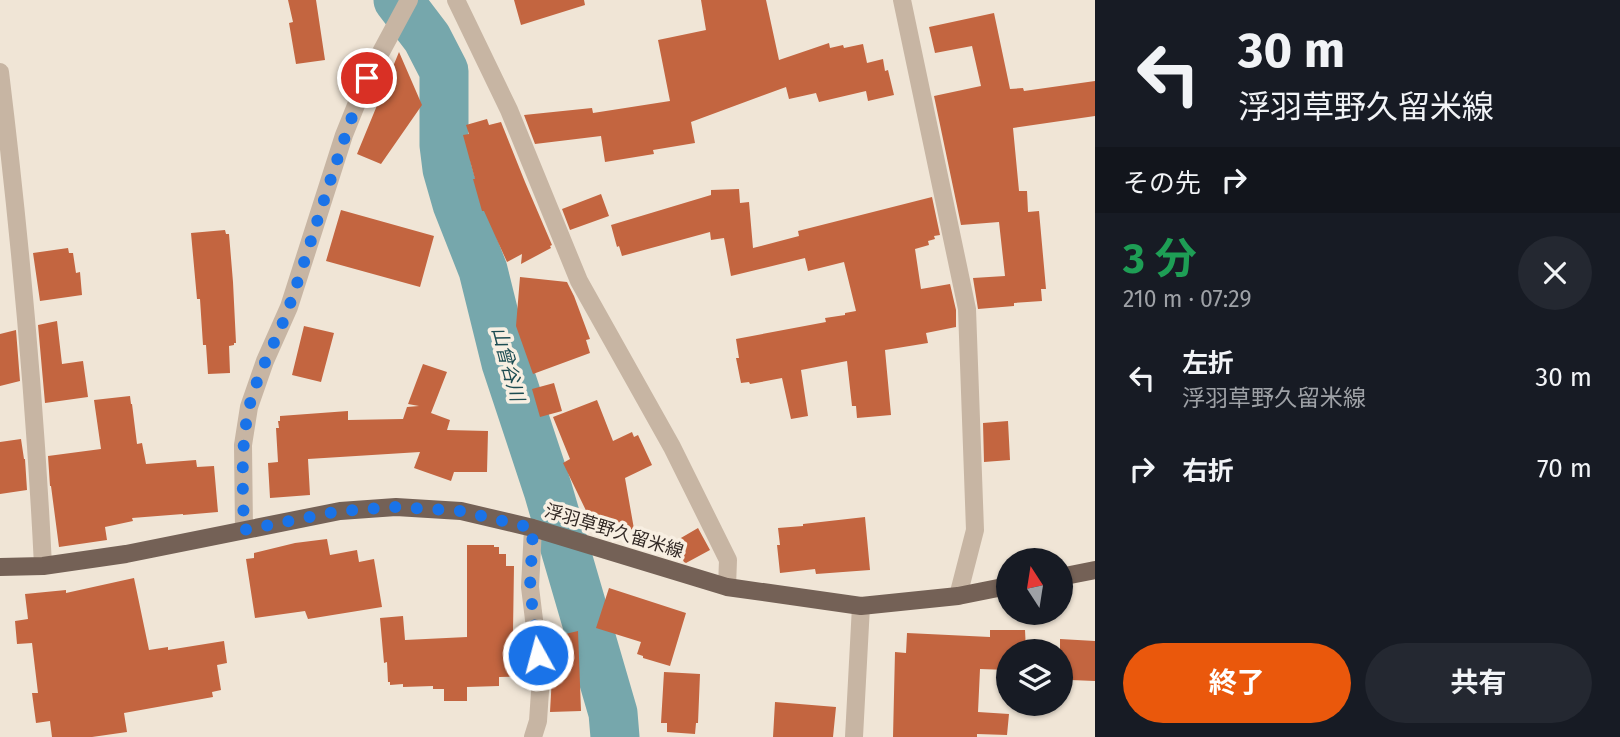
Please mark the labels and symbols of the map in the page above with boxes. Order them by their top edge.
pin [337,48,397,108]
water label: 山曾谷川 [487,324,529,406]
street label: 浮羽草野久留米線 [542,499,686,563]
north arrow [996,548,1073,625]
position arrow [501,618,575,692]

